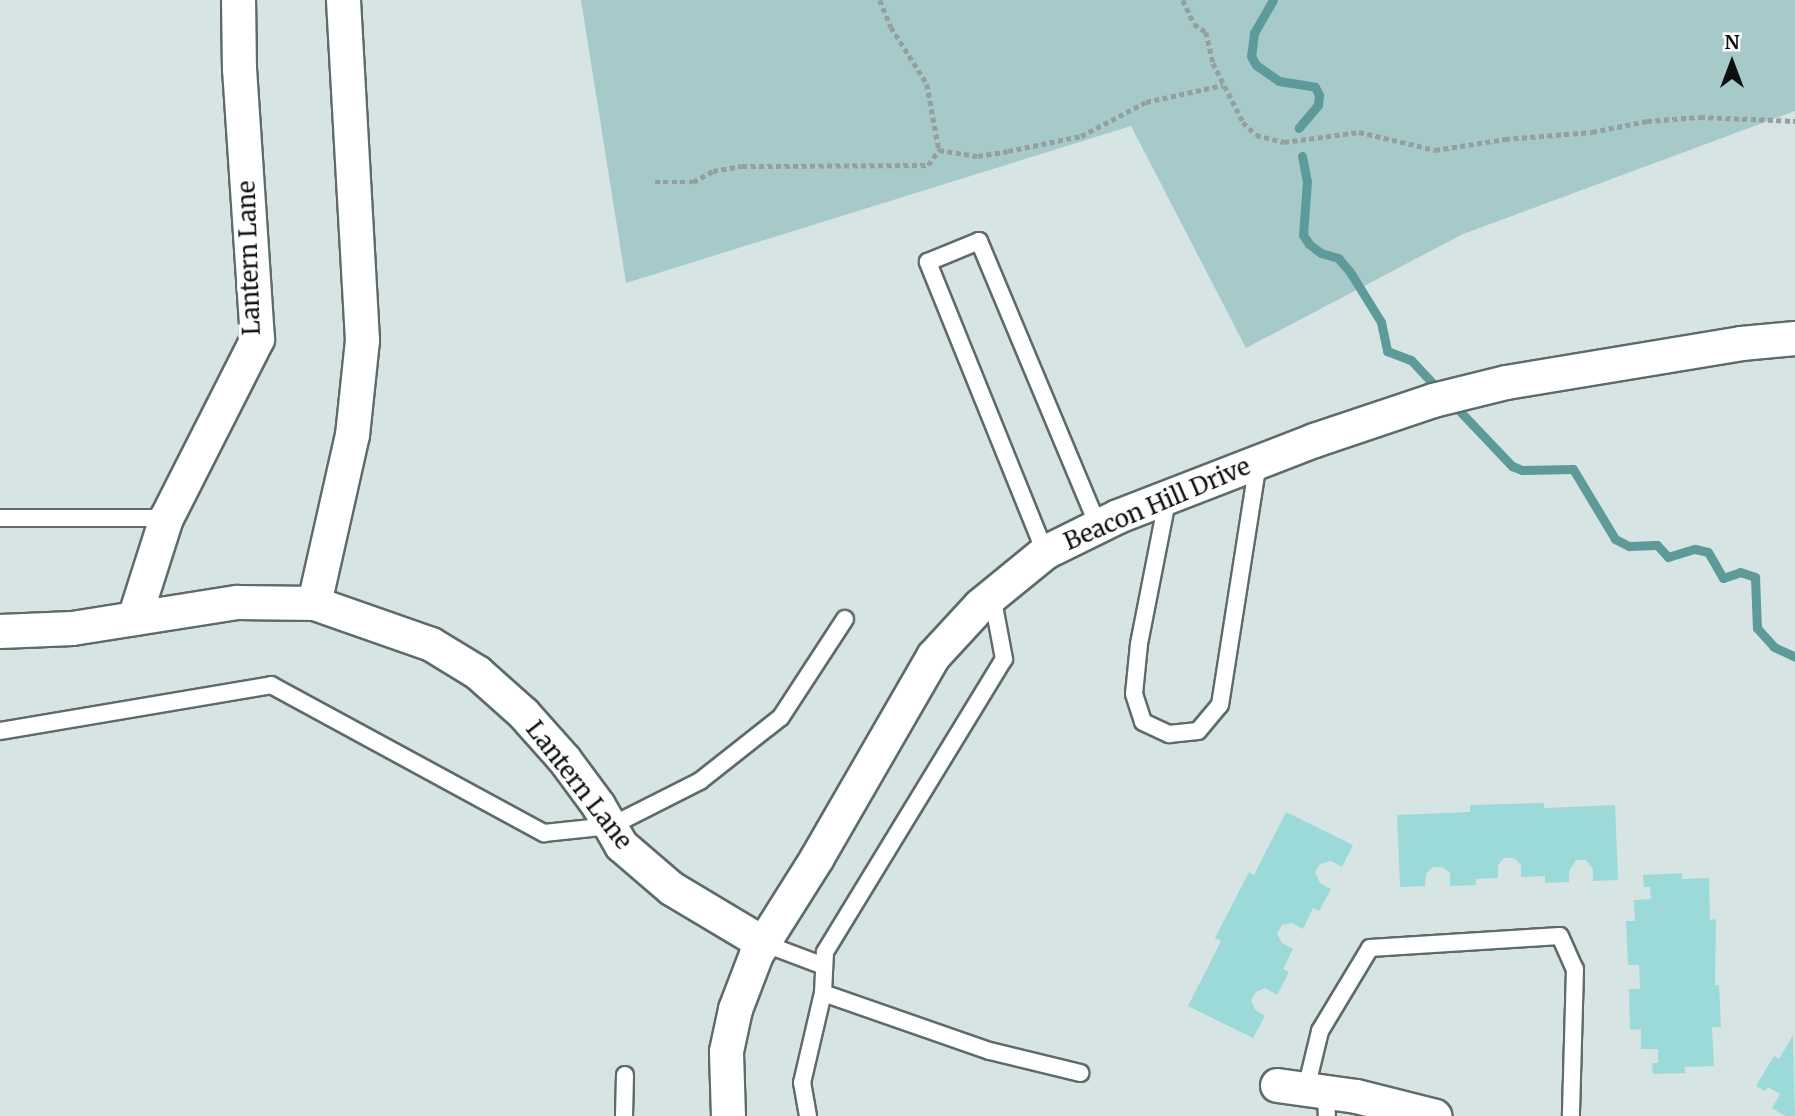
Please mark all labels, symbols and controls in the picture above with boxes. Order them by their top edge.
north arrow [1697,28,1767,98]
text: N [1724,30,1740,54]
street label: Lantern Lane [232,180,266,336]
street label: Beacon Hill Drive [1060,452,1254,556]
street label: Lantern Lane [520,715,638,855]

